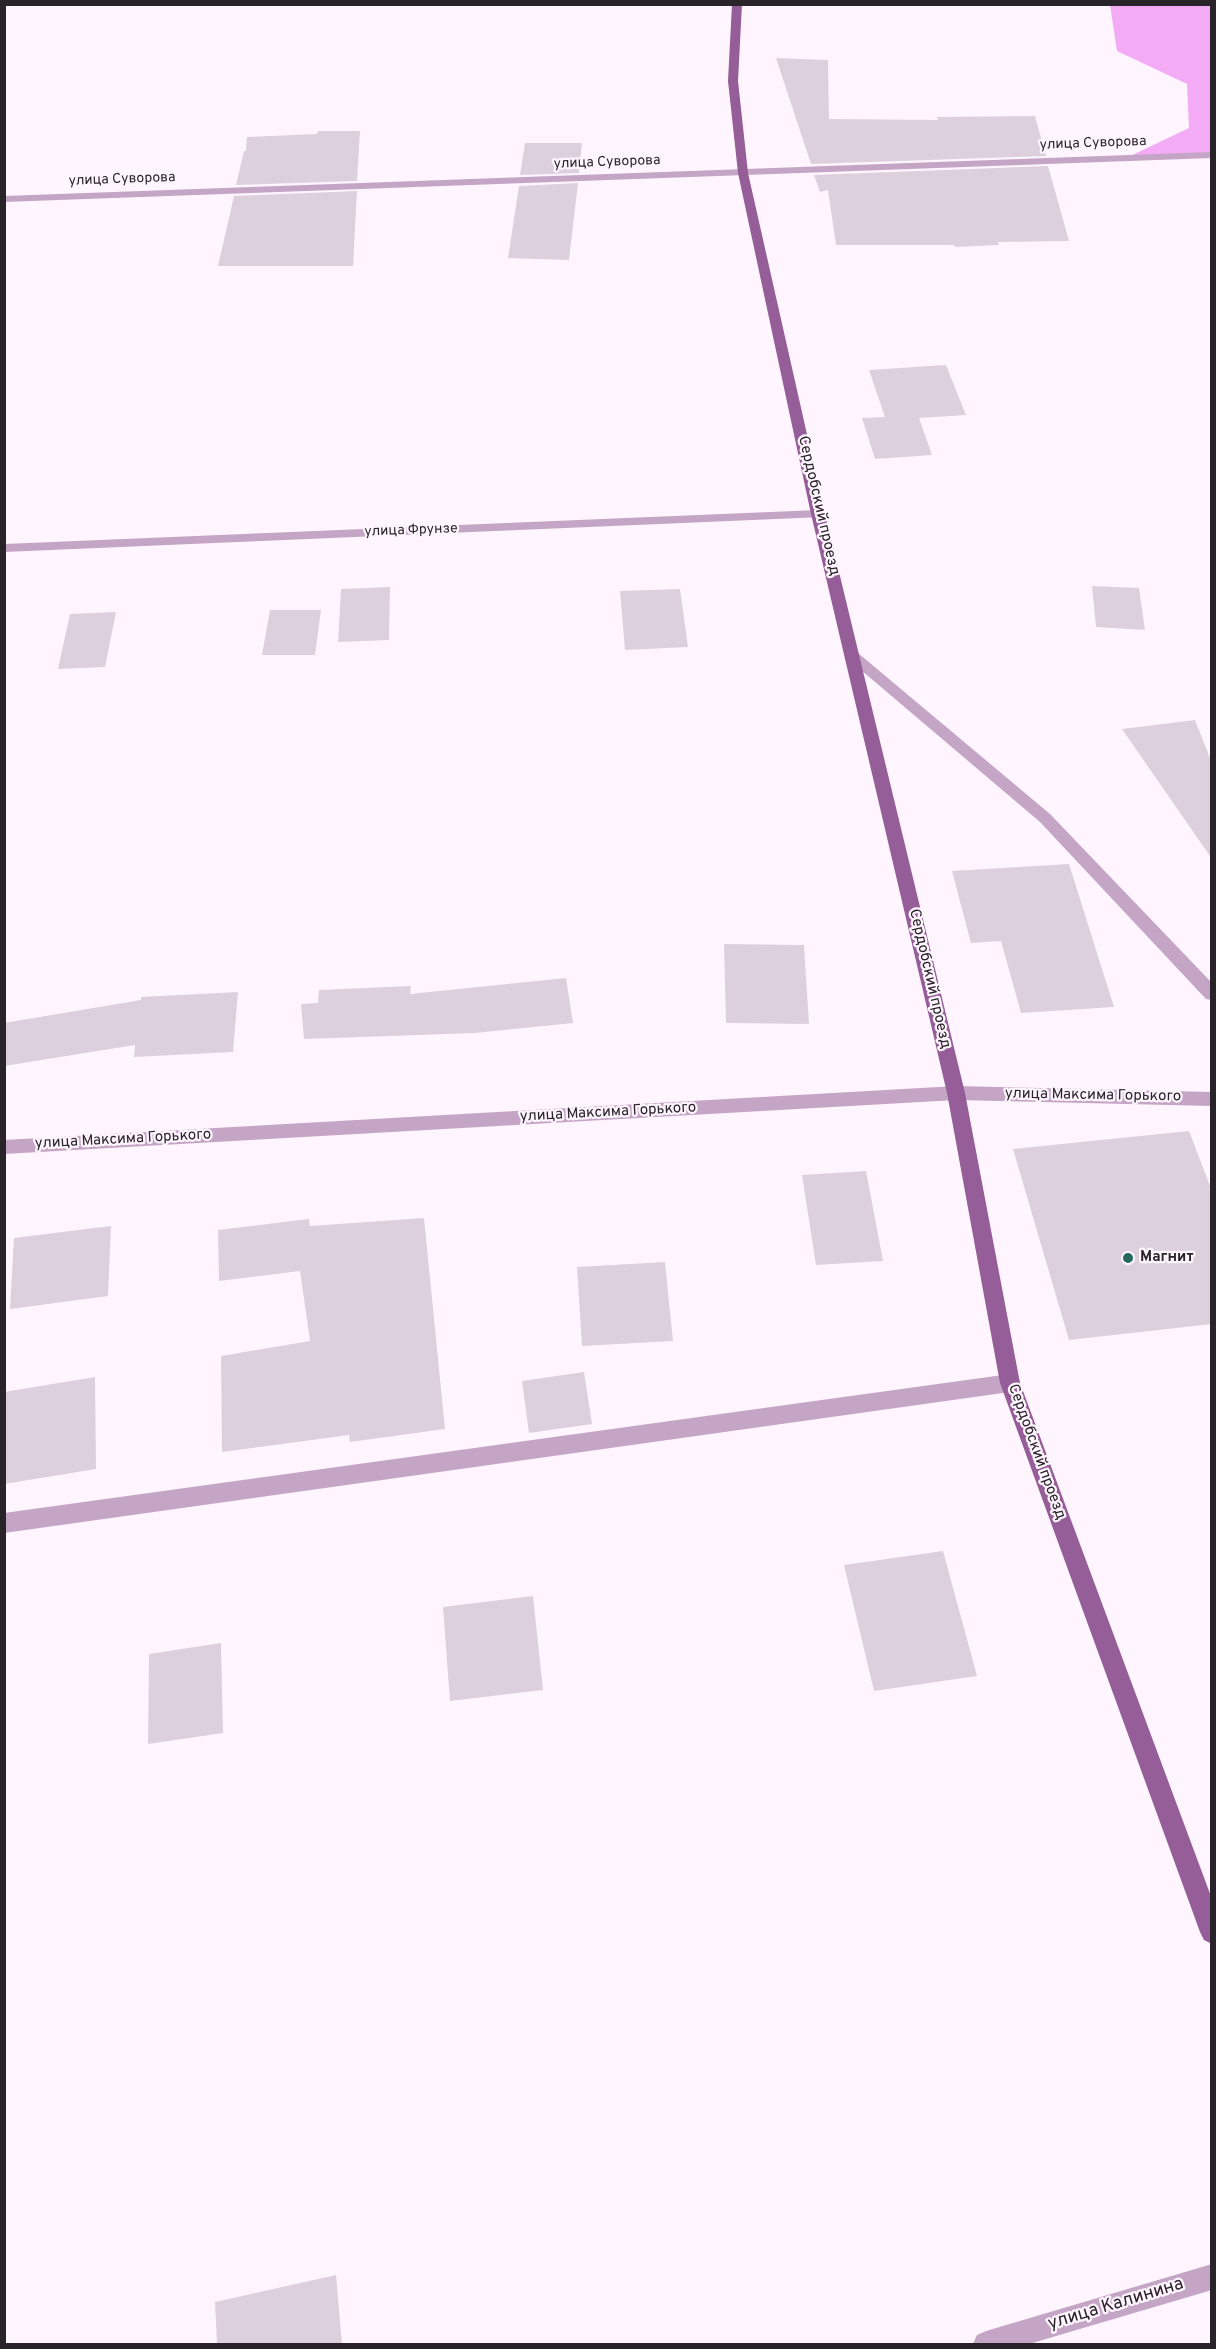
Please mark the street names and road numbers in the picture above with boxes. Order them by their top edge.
street label: улица Суворова [1039,134,1147,154]
street label: улица Суворова [553,153,661,173]
street label: улица Суворова [68,170,176,190]
street label: Сердобский проезд [793,434,843,578]
street label: улица Фрунзе [364,521,458,541]
street label: Сердобский проезд [904,907,954,1051]
street label: улица Максима Горького [1005,1085,1181,1107]
street label: улица Максима Горького [519,1099,697,1127]
street label: улица Максима Горького [34,1126,212,1154]
street label: Сердобский проезд [1003,1382,1069,1522]
street label: улица Калинина [1045,2274,1187,2336]

